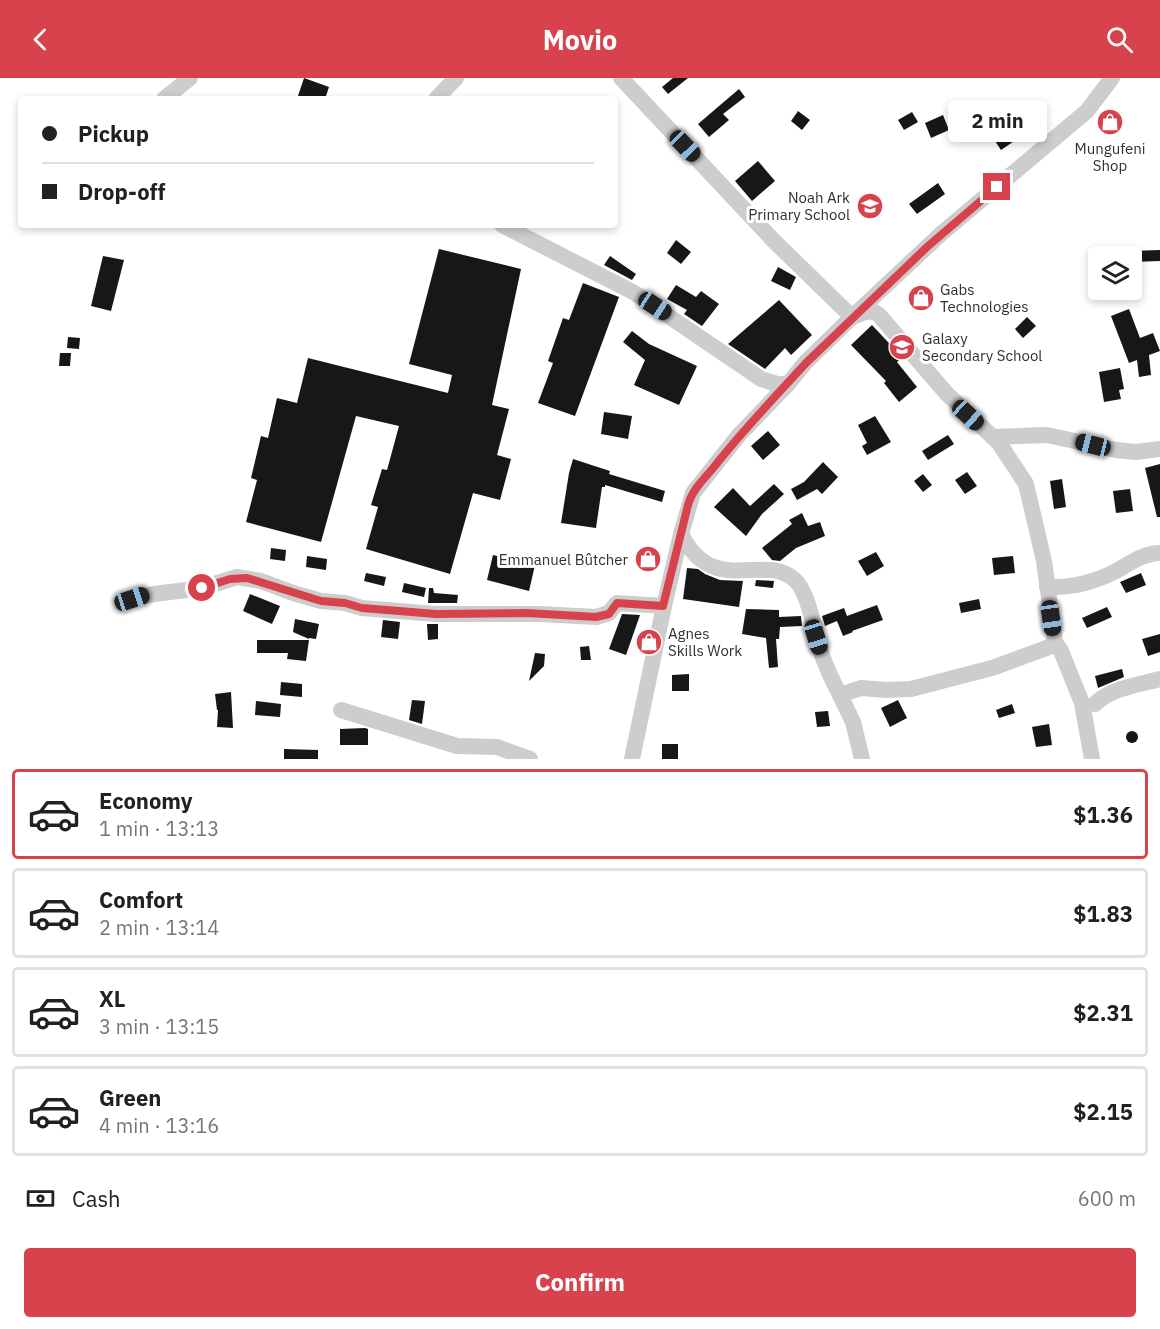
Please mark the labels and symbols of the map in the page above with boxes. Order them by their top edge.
callout: 2 min [948,100,1046,142]
shop icon: Mungufeni Shop [1095,107,1125,137]
car [666,127,704,165]
place label: Mungufeni Shop [1075,139,1145,175]
route end [983,173,1010,200]
place label: Noah Ark Primary School [748,188,850,224]
school or university icon: Noah Ark Primary School [855,191,885,221]
place label: Gabs Technologies [940,280,1029,316]
shop icon: Gabs Technologies [906,283,936,313]
car [635,289,675,323]
place label: Galaxy Secondary School [922,329,1042,365]
school or university icon: Galaxy Secondary School [887,332,917,362]
car [949,396,987,434]
car [1073,432,1113,458]
shop icon: Emmanuel Bûtcher [633,544,663,574]
place label: Emmanuel Bûtcher [499,550,628,569]
route start [188,574,215,601]
car [112,585,152,613]
car [1040,599,1062,637]
car [802,617,830,657]
place label: Agnes Skills Work [668,624,742,660]
shop icon: Agnes Skills Work [634,627,664,657]

